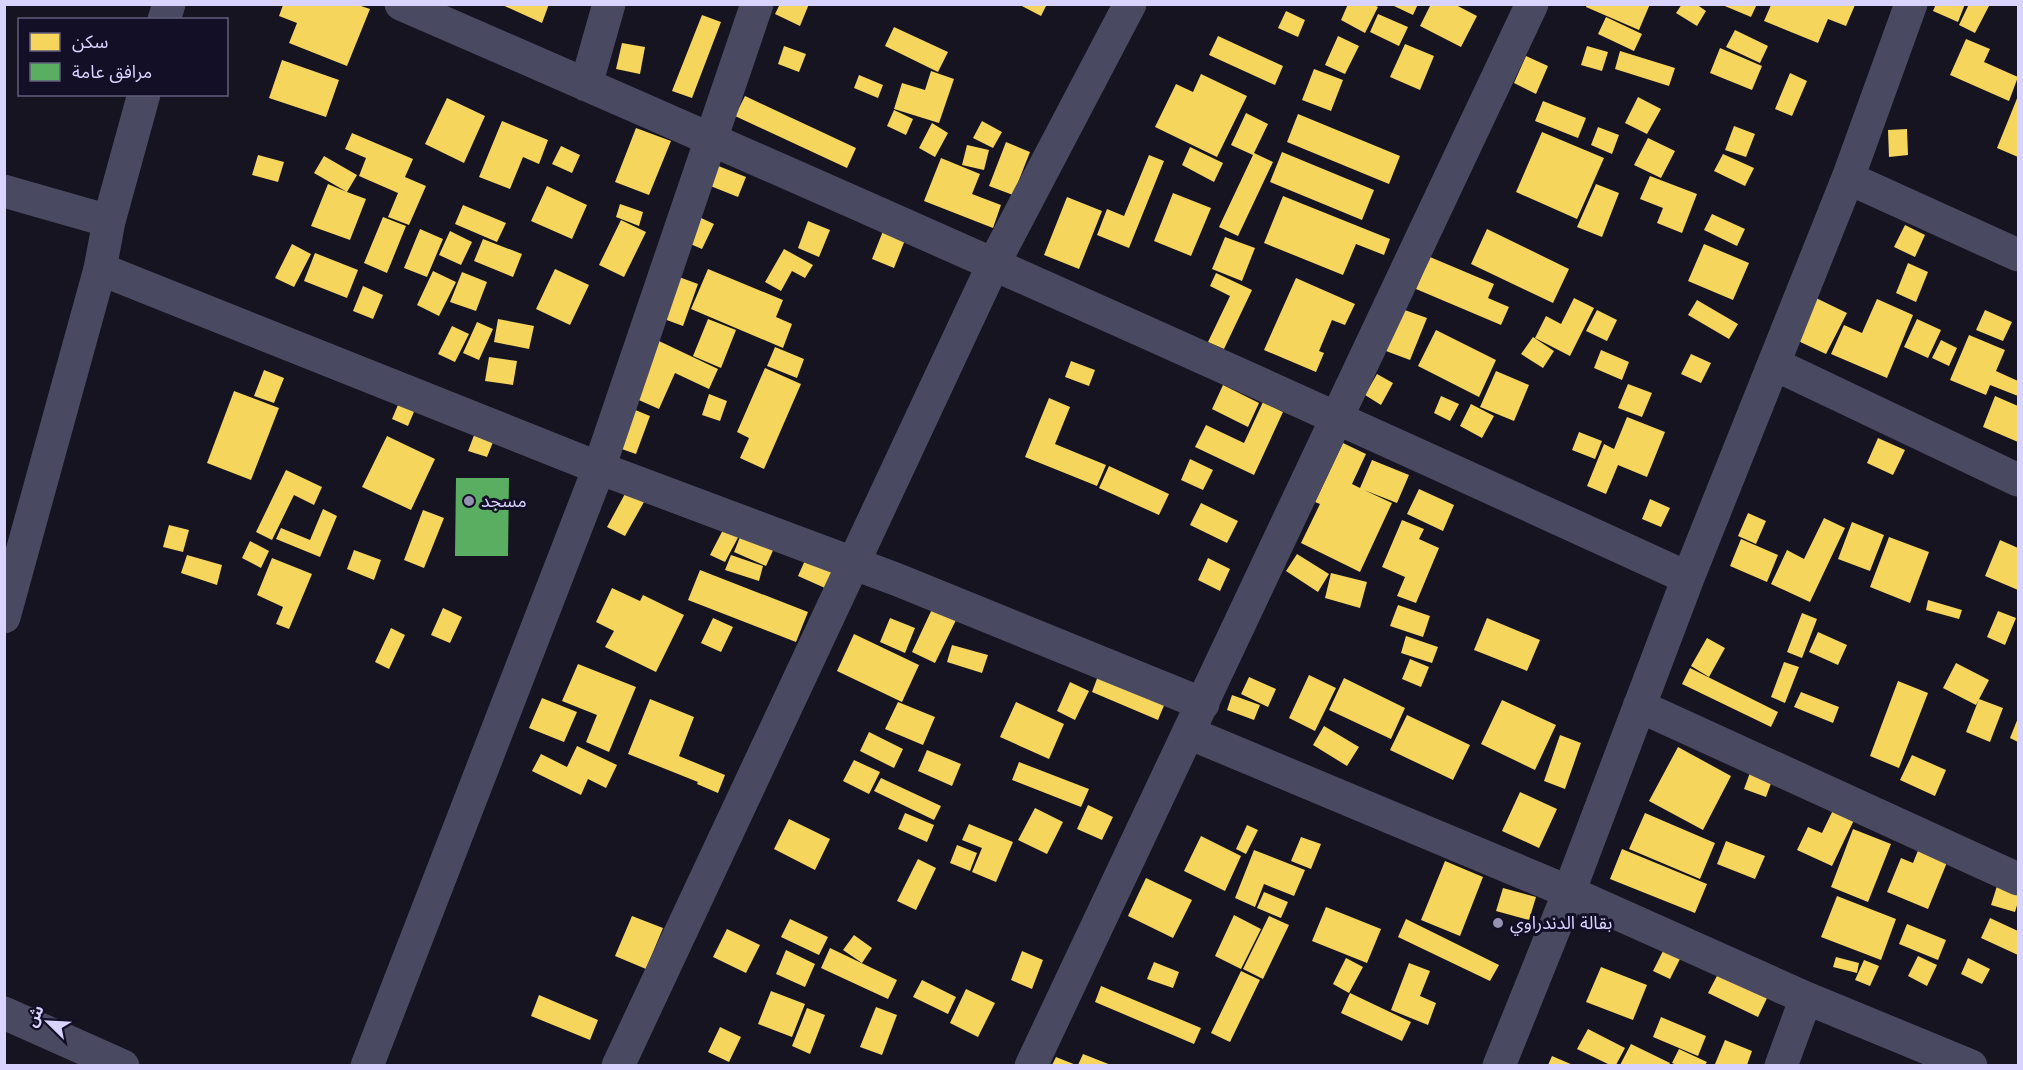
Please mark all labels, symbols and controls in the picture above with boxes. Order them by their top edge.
legend [18,18,228,96]
text: سكن [72,30,108,54]
text: مرافق عامة [72,60,152,84]
place label: مسجد [481,489,527,513]
marker: مسجد [462,494,476,508]
place label: بقالة الدندراوي [1510,911,1612,936]
marker: بقالة الدندراوي [1491,916,1505,930]
north arrow [18,992,78,1052]
text: ش [21,1002,49,1030]

